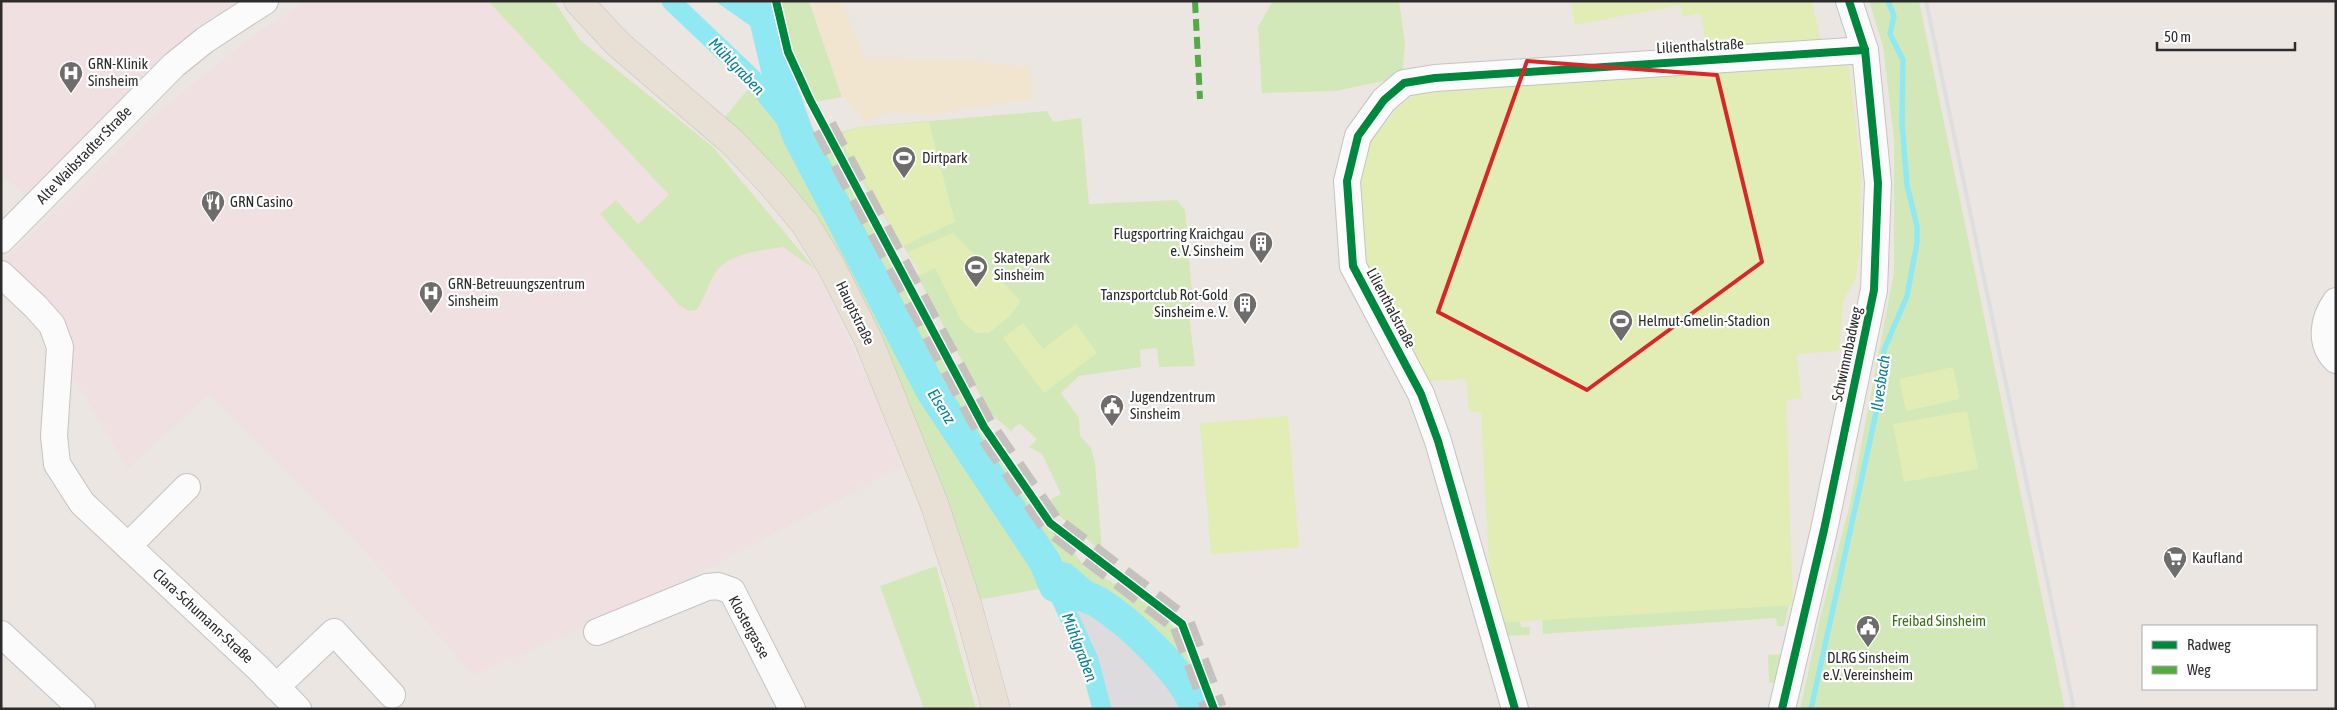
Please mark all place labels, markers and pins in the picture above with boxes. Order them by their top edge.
place label: GRN-Klinik Sinsheim [88,55,149,89]
hospital icon: GRN-Klinik Sinsheim [58,60,84,94]
sports icon: Dirtpark [891,145,917,179]
place label: Dirtpark [922,149,968,166]
restaurant icon: GRN Casino [200,189,226,223]
place label: GRN Casino [230,193,293,210]
place label: Flugsportring Kraichgau e. V. Sinsheim [1113,225,1244,259]
building icon: Flugsportring Kraichgau e. V. Sinsheim [1248,230,1274,264]
place label: Skatepark Sinsheim [994,249,1050,283]
sports icon: Skatepark Sinsheim [963,254,989,288]
place label: GRN-Betreuungszentrum Sinsheim [448,275,585,309]
hospital icon: GRN-Betreuungszentrum Sinsheim [418,280,444,314]
place label: Tanzsportclub Rot-Gold Sinsheim e. V. [1100,286,1228,320]
building icon: Tanzsportclub Rot-Gold Sinsheim e. V. [1232,291,1258,325]
sports icon: Helmut-Gmelin-Stadion [1608,308,1634,342]
place label: Helmut-Gmelin-Stadion [1638,312,1770,329]
place label: Jugendzentrum Sinsheim [1130,388,1216,422]
public building icon: Jugendzentrum Sinsheim [1099,393,1125,427]
supermarket icon: Kaufland [2162,545,2188,579]
place label: Kaufland [2192,549,2243,566]
public building icon: DLRG Sinsheim e.V. Vereinsheim [1855,614,1881,648]
place label: DLRG Sinsheim e.V. Vereinsheim [1823,649,1913,683]

